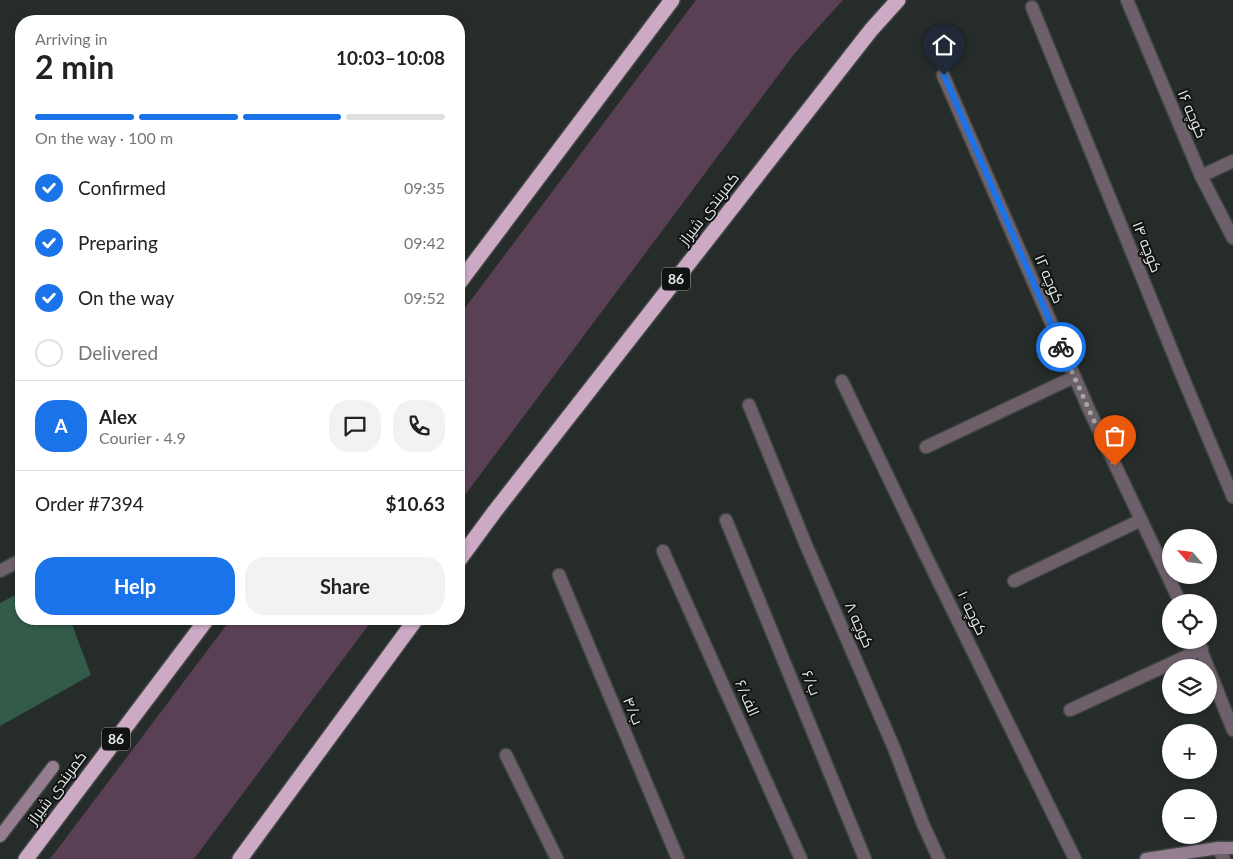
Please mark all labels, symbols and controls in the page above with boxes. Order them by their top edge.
pin [923,24,965,75]
text: Arriving in [35,29,108,48]
icon: home [930,31,958,59]
text: 10:03–10:08 [336,46,445,69]
text: 2 min [35,47,114,86]
street label: کوچه ۱۶ [1173,87,1211,141]
text: On the way · 100 m [35,128,173,147]
street label: کمربندی شیراز [674,169,744,250]
icon: check [35,174,63,202]
text: Confirmed [78,176,166,199]
text: 09:35 [404,178,445,197]
street label: کوچه ۱۴ [1128,218,1166,276]
icon: check [35,229,63,257]
text: Preparing [78,231,158,254]
text: 09:42 [404,233,445,252]
street label: کوچه ۱۲ [1030,251,1068,307]
road number: 86 [662,268,690,290]
icon: check [35,284,63,312]
text: On the way [78,286,174,309]
text: 09:52 [404,288,445,307]
courier [1036,322,1086,372]
icon: bike [1047,333,1075,361]
text: Delivered [78,341,158,364]
button: chat [329,400,381,452]
button: phone [393,400,445,452]
text: Alex [99,405,137,428]
text: A [54,414,68,437]
pin [1094,415,1136,466]
icon: bag [1101,422,1129,450]
text: Courier · 4.9 [99,428,186,447]
text: Order #7394 [35,492,144,515]
text: $10.63 [385,492,445,515]
north arrow [1162,529,1218,584]
map controls [1162,529,1217,844]
button: Help [35,557,235,615]
button: Share [245,557,445,615]
street label: کوچه ۱۰ [953,587,991,639]
button: locate [1162,594,1217,649]
street label: کوچه ۸ [840,599,878,651]
button: layers [1162,659,1217,714]
street label: ب/۶ [799,667,825,698]
street label: ۶/الف [732,677,764,719]
street label: ۴/ب [620,694,648,727]
button: + [1162,724,1217,779]
road number: 86 [102,728,130,751]
street label: کمربندی شیراز [22,747,91,830]
button: − [1162,789,1217,844]

